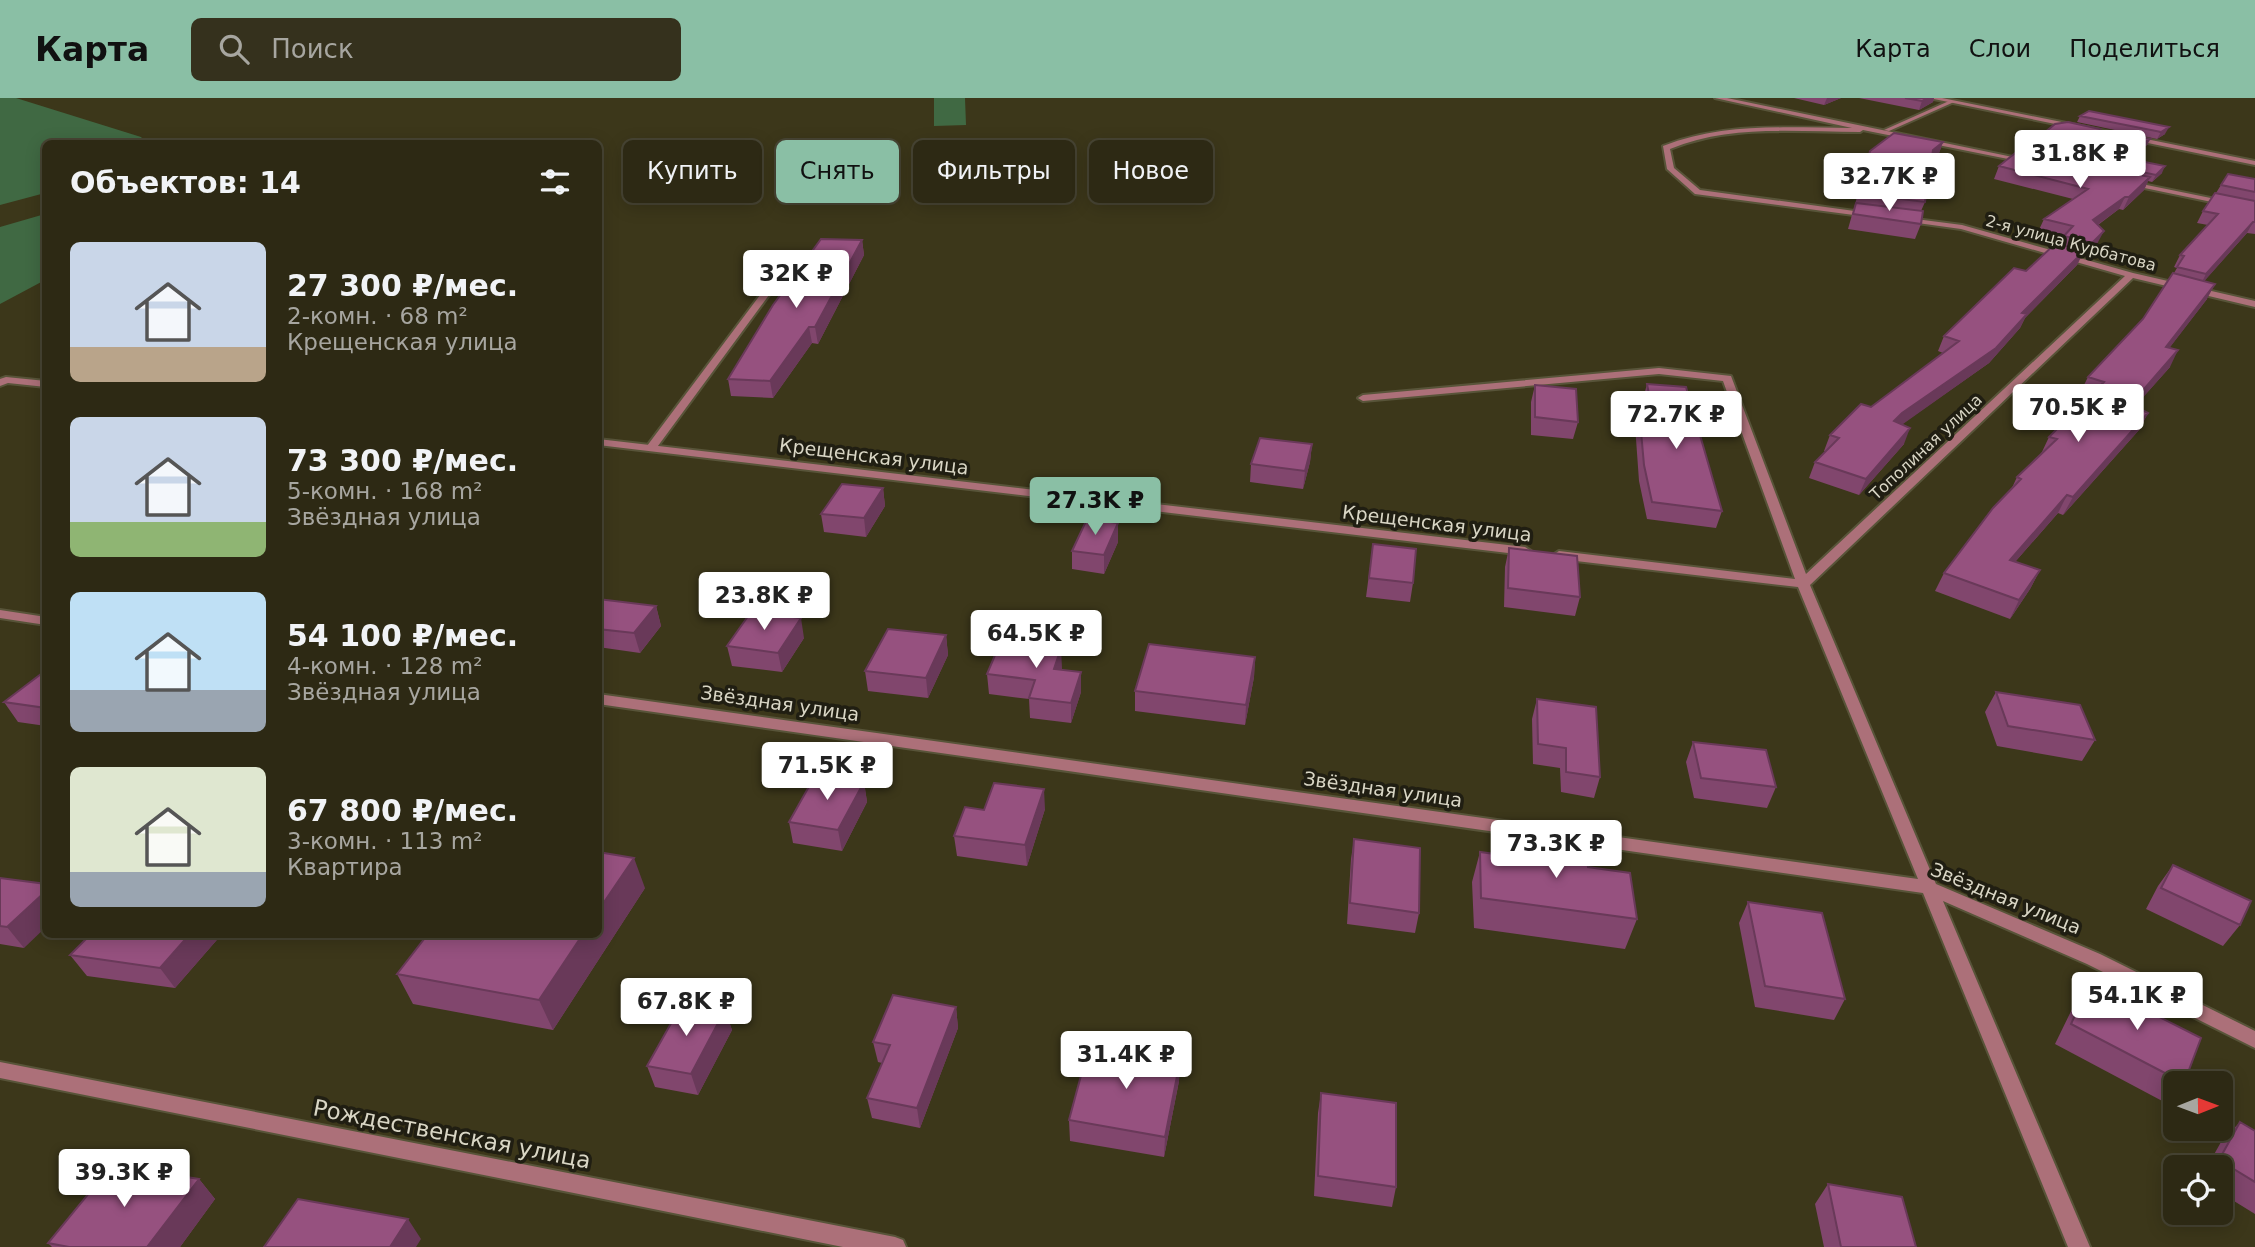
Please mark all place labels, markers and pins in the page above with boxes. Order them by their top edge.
pin: 31.8K ₽ [2015,130,2145,190]
pin: 32.7K ₽ [1824,153,1954,213]
pin: 32K ₽ [747,250,845,310]
pin: 70.5K ₽ [2013,384,2143,444]
pin: 72.7K ₽ [1611,392,1741,451]
pin: 27.3K ₽ [1030,478,1160,537]
pin: 23.8K ₽ [699,573,829,632]
pin: 64.5K ₽ [971,610,1101,670]
pin: 71.5K ₽ [762,742,892,802]
pin: 73.3K ₽ [1491,820,1621,880]
pin: 54.1K ₽ [2072,972,2202,1032]
pin: 67.8K ₽ [621,978,751,1038]
pin: 31.4K ₽ [1061,1032,1191,1091]
pin: 39.3K ₽ [59,1150,189,1209]

